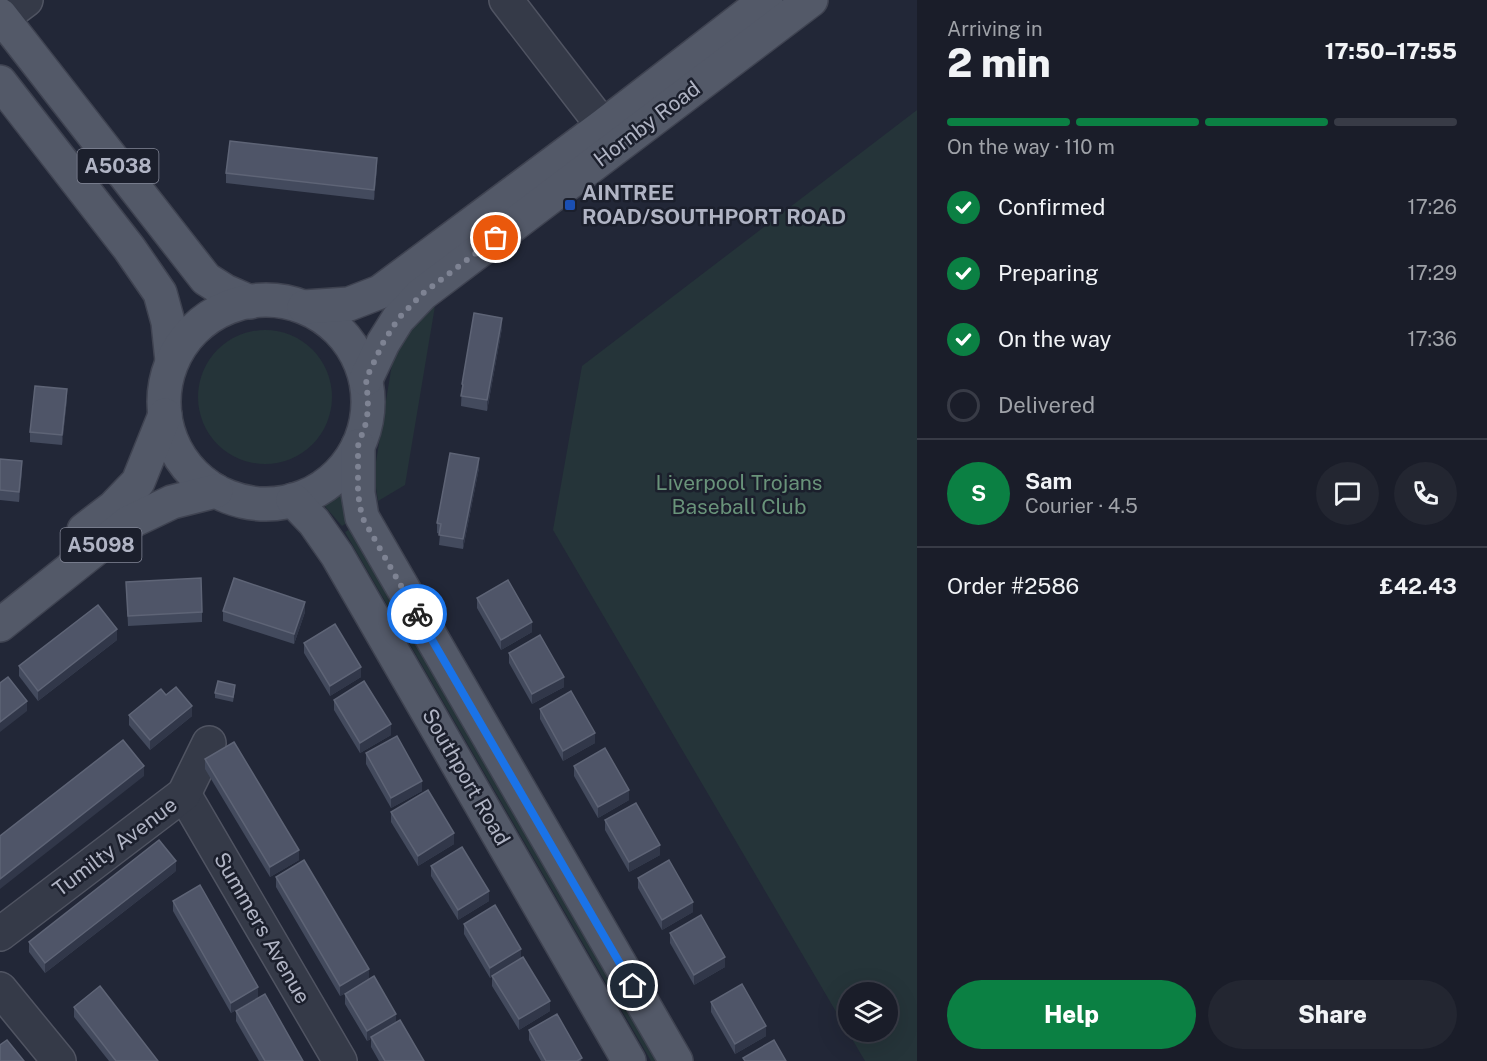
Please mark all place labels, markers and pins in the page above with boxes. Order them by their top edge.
place label: AINTREE ROAD/SOUTHPORT ROAD [582,180,846,229]
marker: AINTREE ROAD/SOUTHPORT ROAD [563,198,577,212]
pin [470,212,521,263]
pin [607,960,658,1011]

